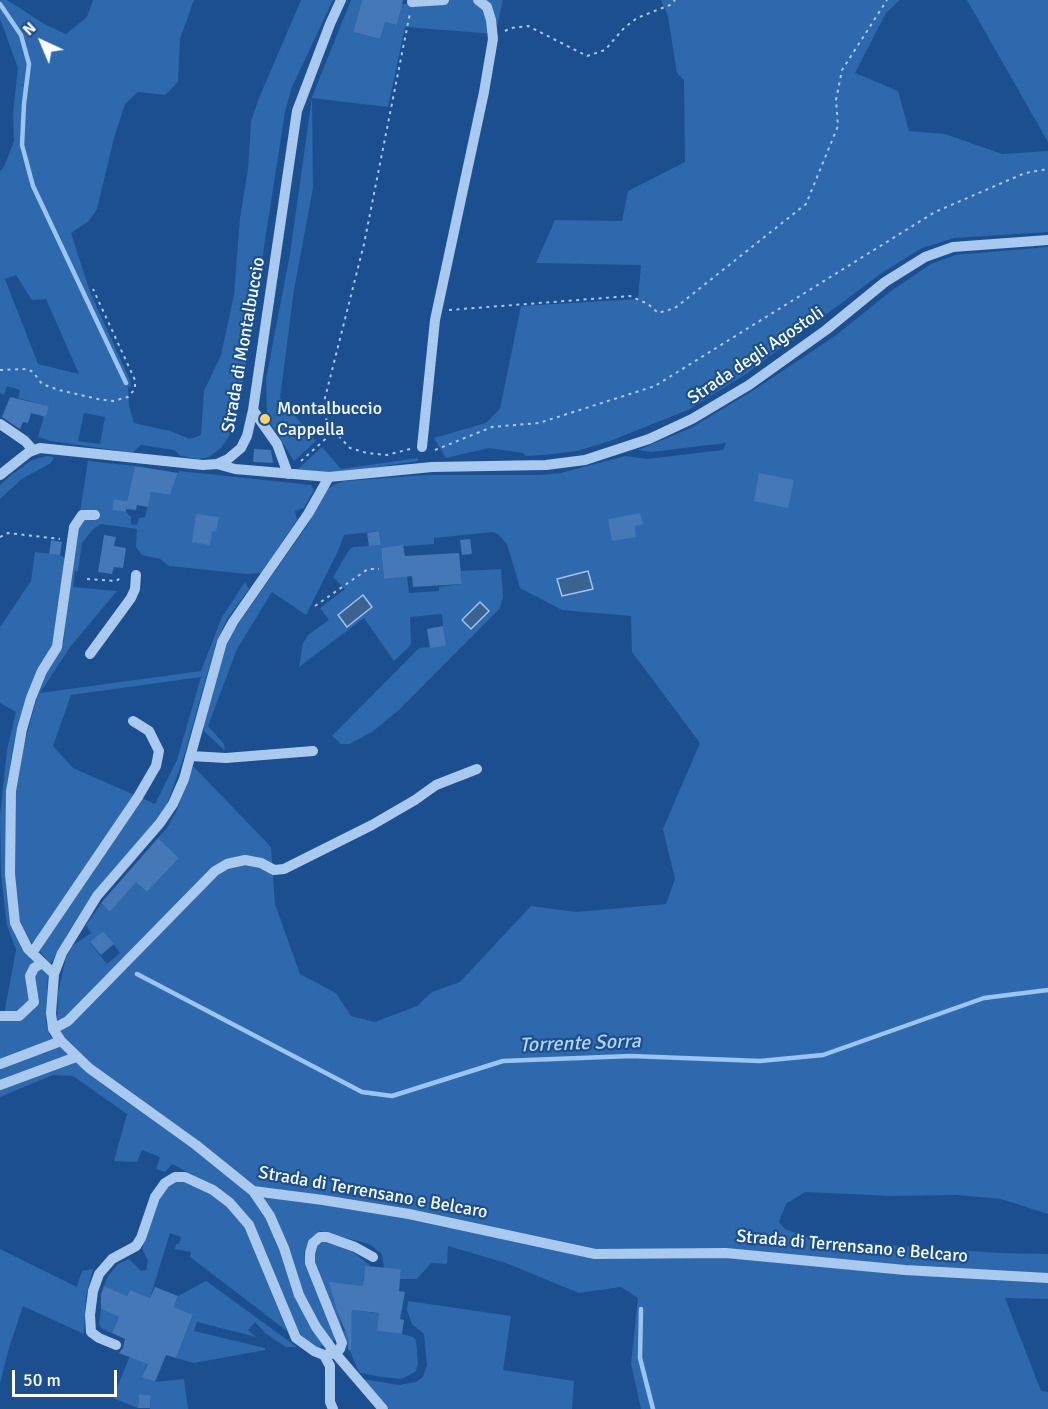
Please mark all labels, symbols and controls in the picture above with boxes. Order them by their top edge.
north arrow [12,12,72,72]
text: N [19,18,40,40]
street label: Strada di Montalbuccio [218,256,270,434]
street label: Strada degli Agostoli [684,302,828,410]
place label: Montalbuccio Cappella [277,398,382,440]
marker: Montalbuccio Cappella [258,412,272,426]
water label: Torrente Sorra [519,1030,641,1058]
street label: Strada di Terrensano e Belcaro [257,1162,489,1224]
street label: Strada di Terrensano e Belcaro [735,1226,969,1268]
scale bar [15,1358,120,1396]
text: 50 m [23,1369,61,1391]

